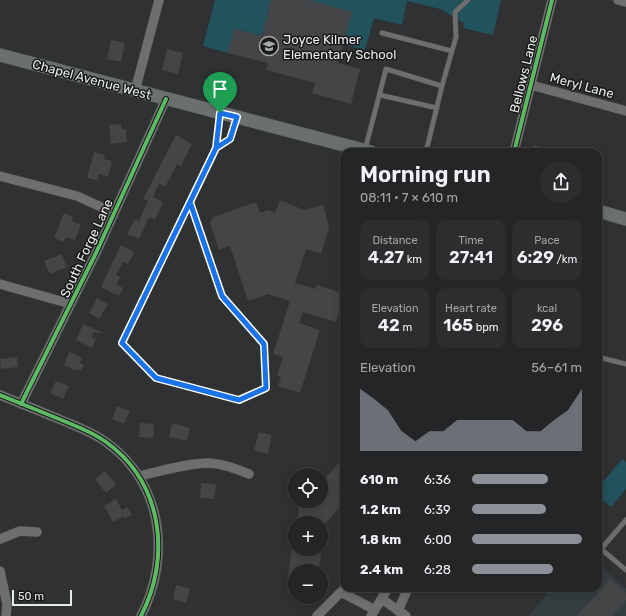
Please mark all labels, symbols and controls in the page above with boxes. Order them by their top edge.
place label: Joyce Kilmer Elementary School [283,32,396,62]
street label: Bellows Lane [507,34,540,114]
school or university icon: Joyce Kilmer Elementary School [258,35,280,57]
street label: Chapel Avenue West [31,56,153,103]
street label: Meryl Lane [548,70,616,101]
pin [203,72,237,113]
icon: arrive [209,78,231,100]
text: Morning run [360,161,491,188]
button: share [540,161,582,203]
text: 08:11 · 7 × 610 m [360,190,458,205]
street label: South Forge Lane [57,196,117,300]
text: Distance [372,234,418,247]
text: Time [459,234,483,247]
text: Pace [534,234,560,247]
text: 4.27 [368,247,404,267]
text: 27:41 [449,247,493,267]
text: 6:29 [517,247,554,267]
text: km [404,253,422,266]
text: /km [554,253,577,266]
text: Elevation [371,302,419,315]
text: Heart rate [445,302,497,315]
text: kcal [537,302,557,315]
text: 42 [378,315,400,335]
text: 165 [443,315,473,335]
text: 296 [531,315,563,335]
text: m [400,321,412,334]
text: bpm [473,321,499,334]
text: Elevation [360,360,416,375]
text: 56–61 m [531,360,582,375]
map controls [288,468,328,604]
button: locate [288,468,328,508]
text: 610 m [360,472,398,487]
text: 6:36 [424,472,451,487]
text: 1.2 km [360,502,401,517]
text: 6:39 [424,502,451,517]
button: + [288,516,328,556]
text: 1.8 km [360,532,401,547]
text: 6:00 [424,532,452,547]
text: 2.4 km [360,562,403,577]
text: 6:28 [424,562,451,577]
button: − [288,564,328,604]
scale bar [12,588,72,607]
text: 50 m [18,590,44,603]

